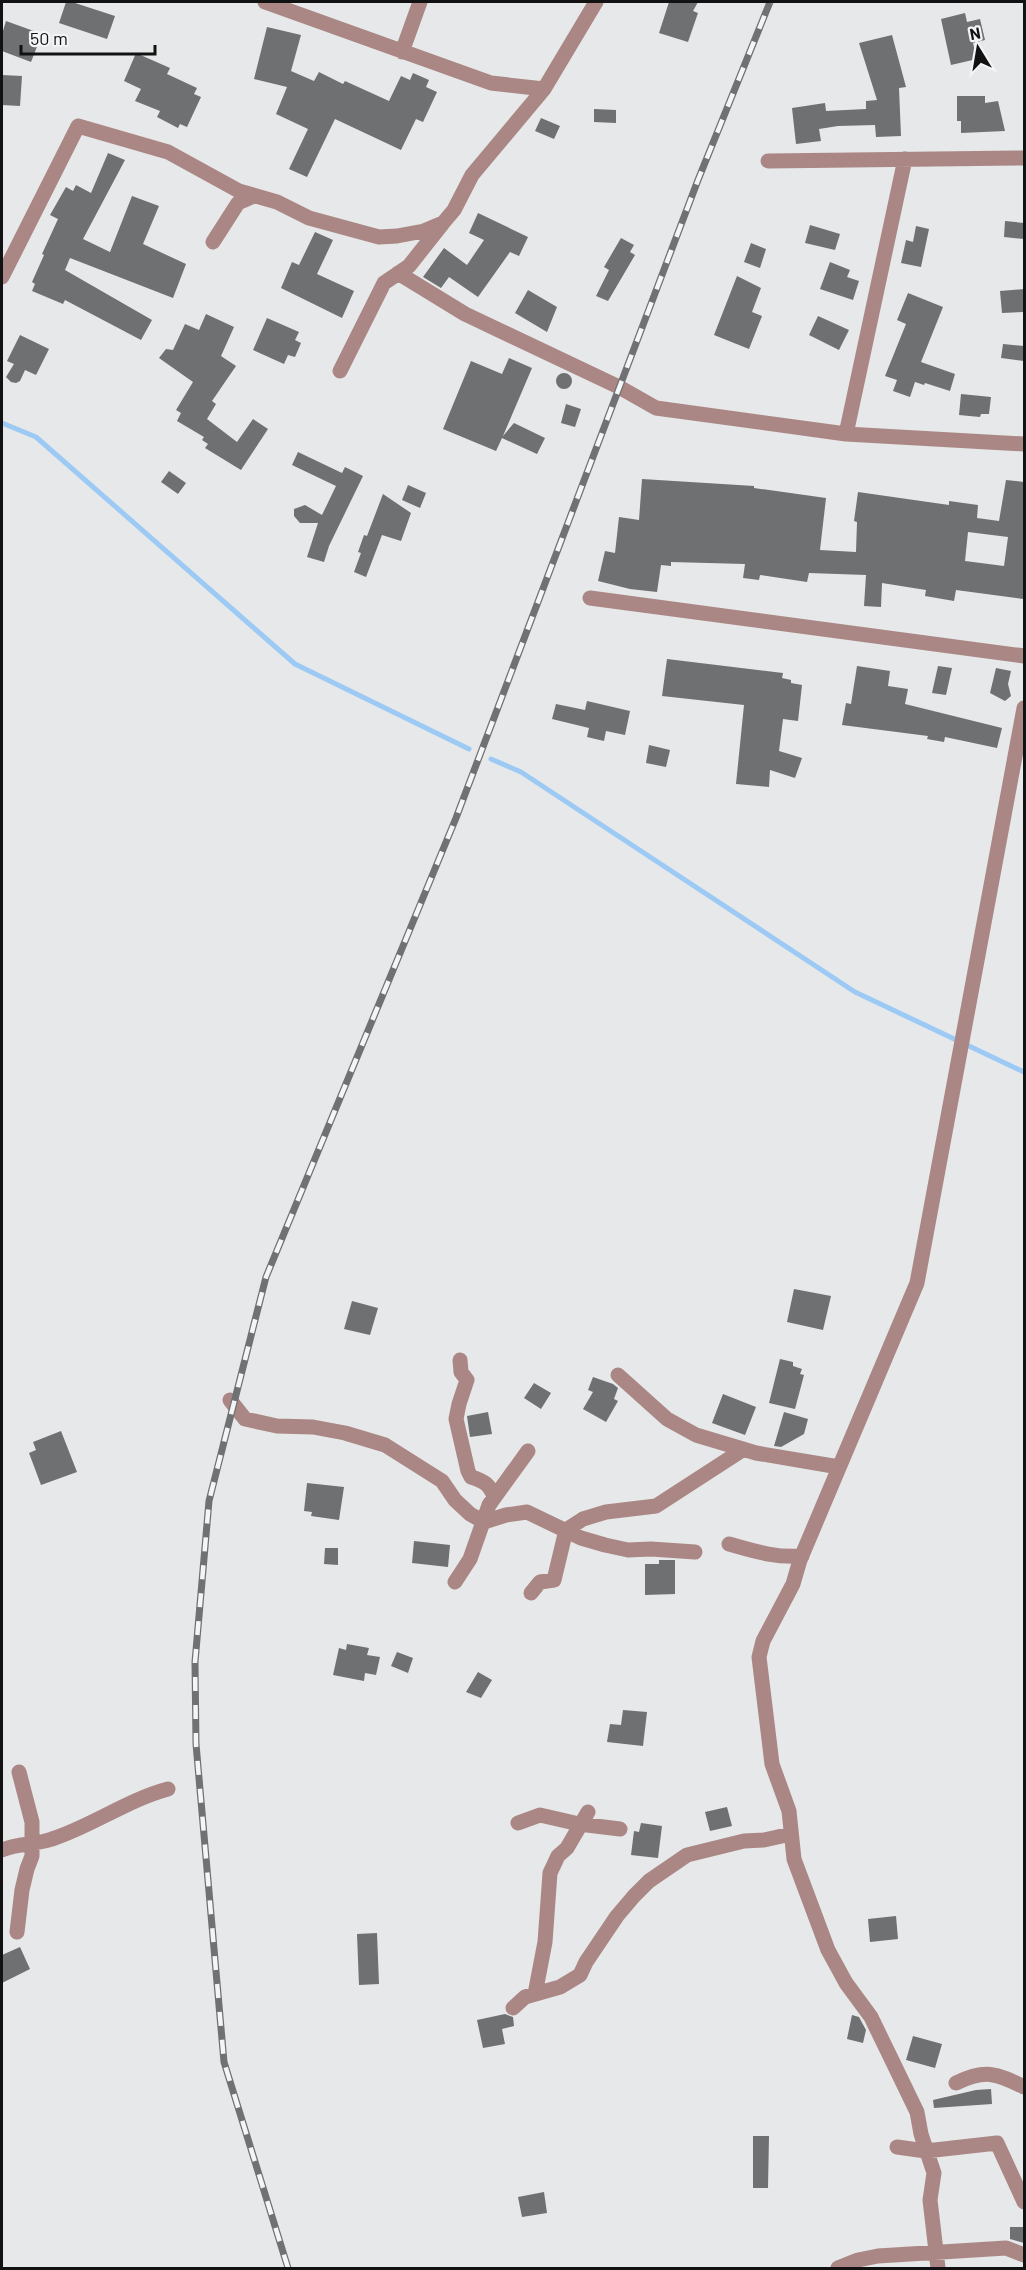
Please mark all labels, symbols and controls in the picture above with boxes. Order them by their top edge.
scale bar [21,18,154,56]
north arrow [948,18,1008,78]
text: N [968,22,982,43]
text: 50 m [30,27,68,49]

